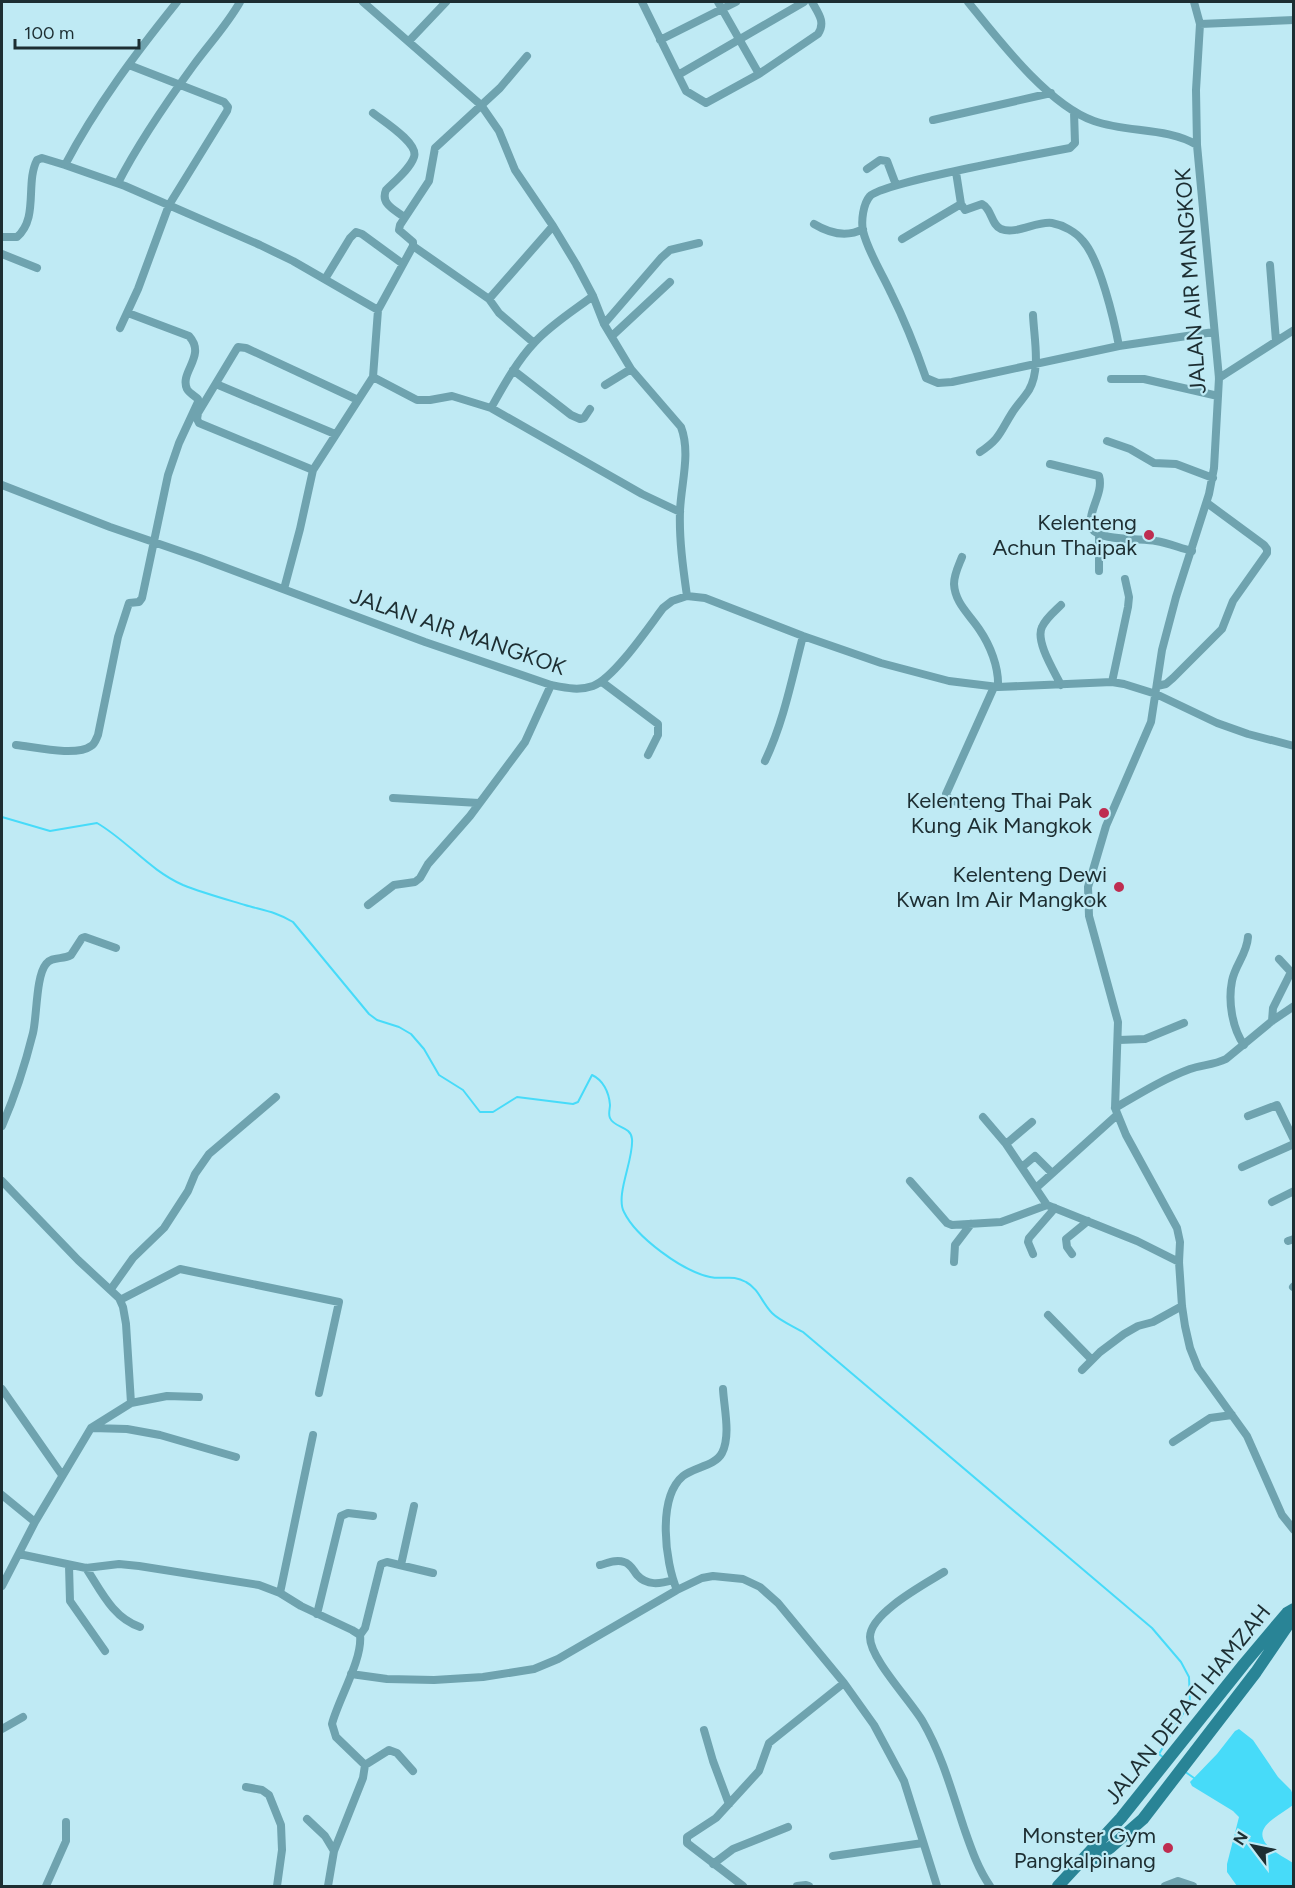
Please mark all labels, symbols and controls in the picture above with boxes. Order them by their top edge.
scale bar [15,12,140,50]
text: 100 m [24,22,74,44]
street label: JALAN AIR MANGKOK [1169,167,1212,395]
place label: Kelenteng Achun Thaipak [992,509,1137,561]
marker: Kelenteng Achun Thaipak [1142,528,1156,542]
street label: JALAN AIR MANGKOK [346,582,570,681]
place label: Kelenteng Thai Pak Kung Aik Mangkok [906,787,1092,839]
marker: Kelenteng Thai Pak Kung Aik Mangkok [1097,806,1111,820]
place label: Kelenteng Dewi Kwan Im Air Mangkok [896,861,1107,913]
marker: Kelenteng Dewi Kwan Im Air Mangkok [1112,880,1126,894]
street label: JALAN DEPATI HAMZAH [1098,1599,1276,1810]
north arrow [1223,1816,1283,1876]
place label: Monster Gym Pangkalpinang [1014,1822,1156,1874]
text: N [1229,1828,1252,1849]
marker: Monster Gym Pangkalpinang [1161,1841,1175,1855]

